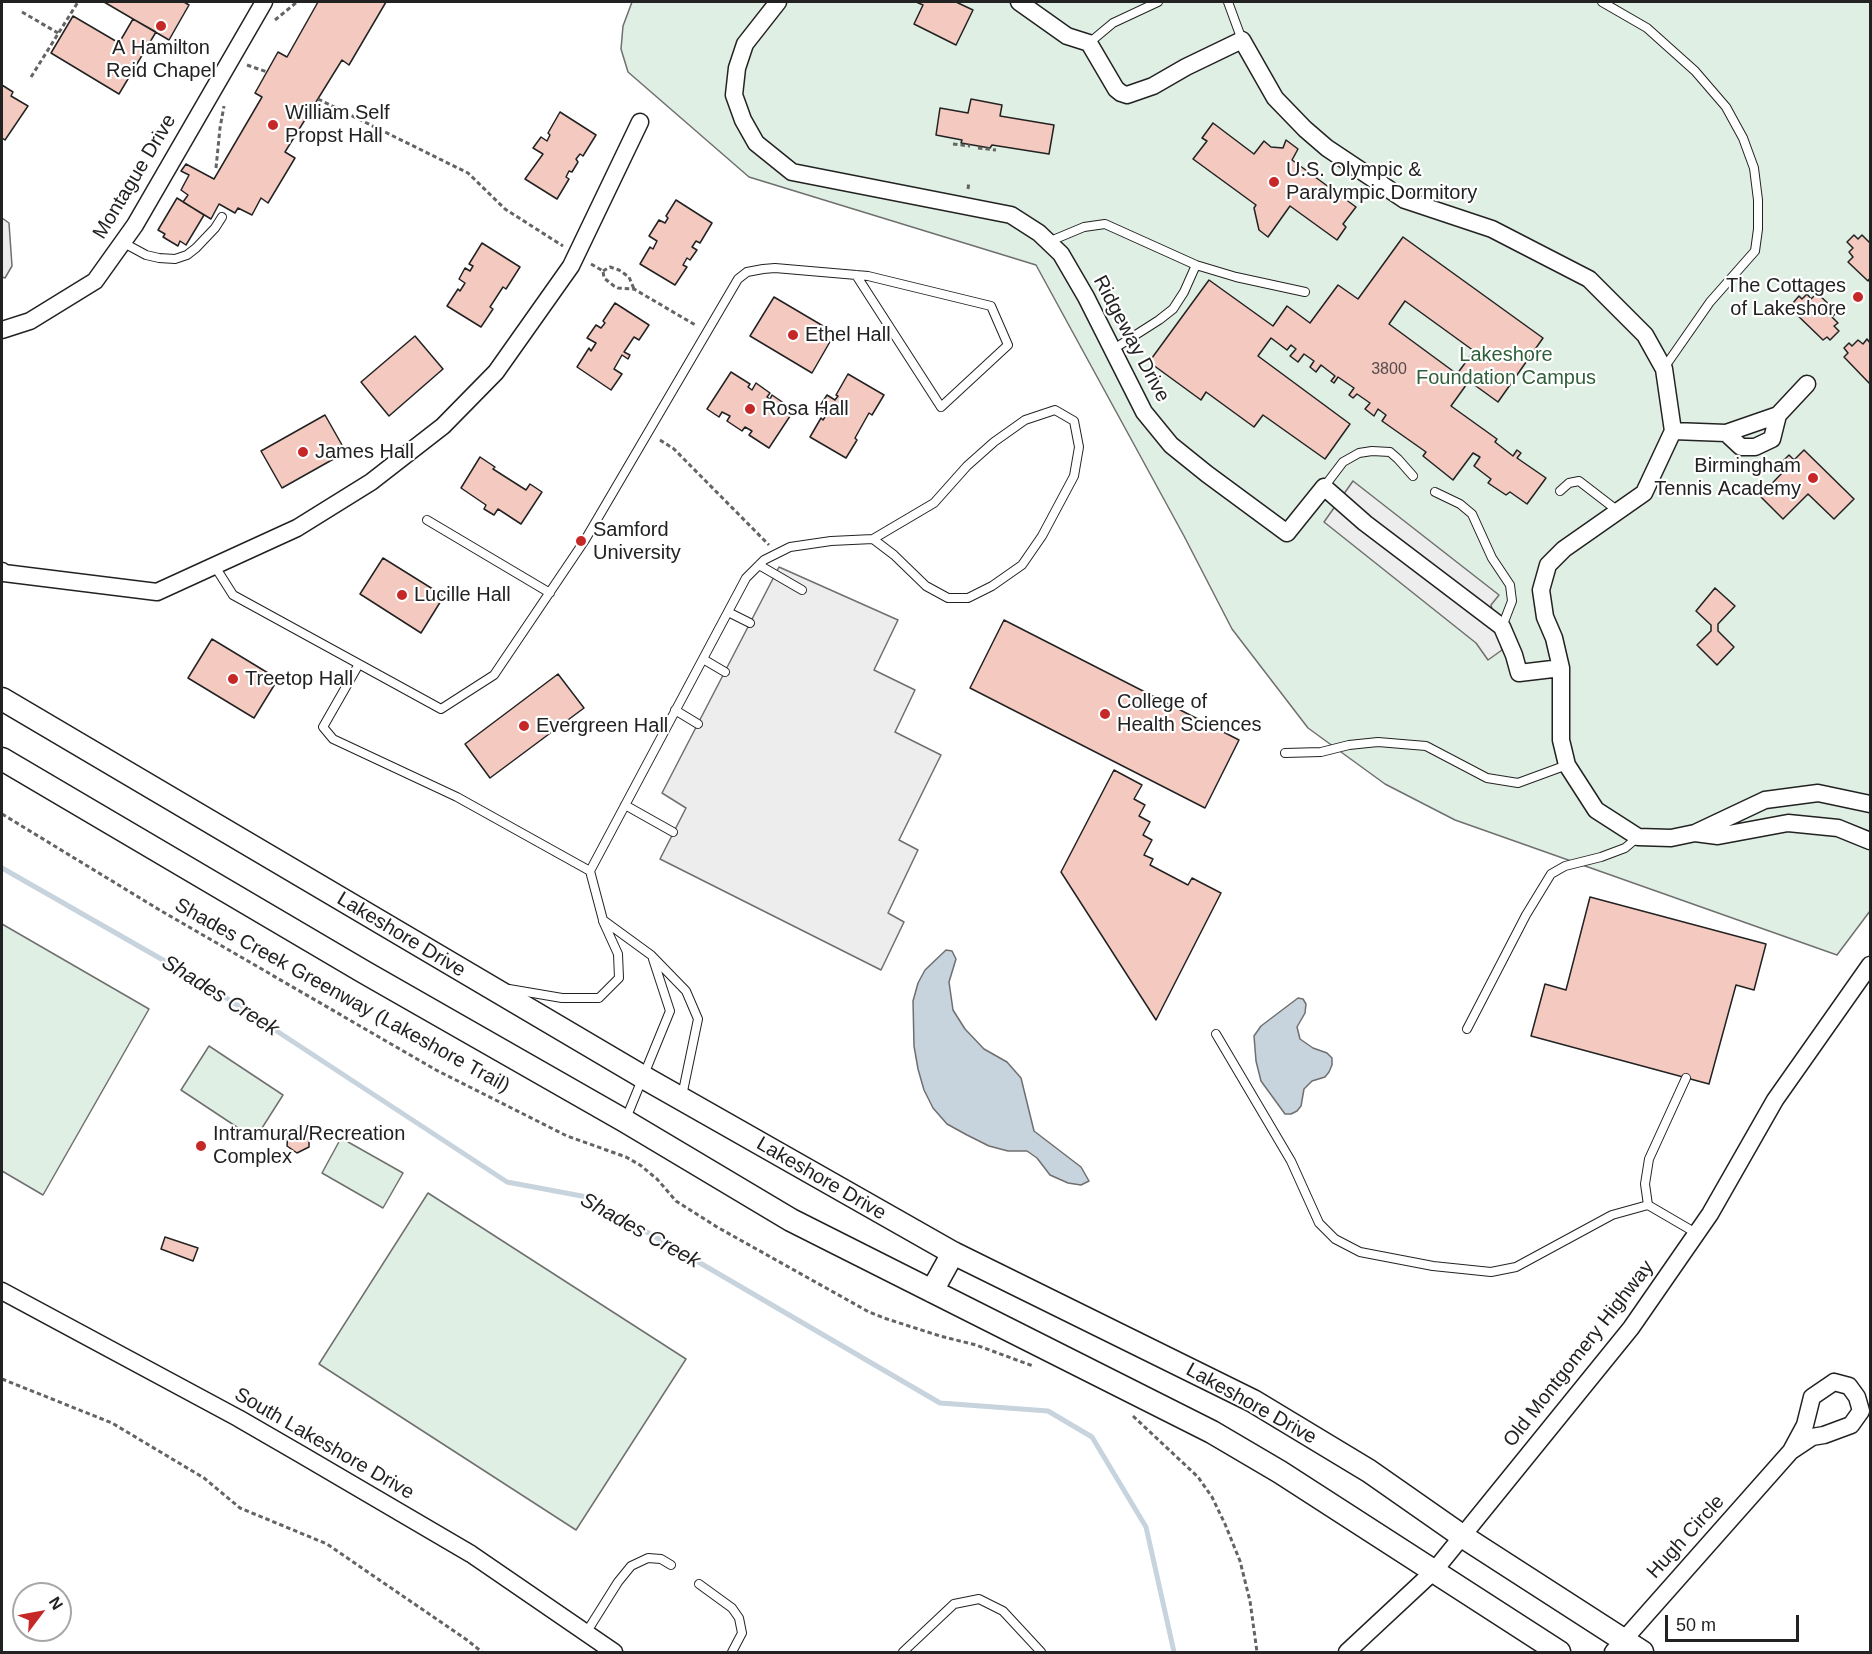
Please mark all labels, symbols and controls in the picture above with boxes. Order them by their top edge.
marker: A Hamilton Reid Chapel [154,19,168,33]
place label: A Hamilton Reid Chapel [106,36,216,83]
place label: William Self Propst Hall [285,101,389,148]
street label: Montague Drive [88,110,182,244]
marker: William Self Propst Hall [266,118,280,132]
place label: U.S. Olympic & Paralympic Dormitory [1286,158,1477,205]
marker: U.S. Olympic & Paralympic Dormitory [1267,175,1281,189]
street label: Ridgeway Drive [1088,272,1174,406]
place label: The Cottages of Lakeshore [1726,274,1846,321]
marker: The Cottages of Lakeshore [1851,290,1865,304]
place label: Ethel Hall [805,323,891,347]
marker: Ethel Hall [786,328,800,342]
park label: Lakeshore Foundation Campus [1416,343,1596,390]
house number: 3800 [1371,360,1407,380]
place label: Rosa Hall [762,397,849,421]
marker: Rosa Hall [743,402,757,416]
place label: James Hall [315,440,414,464]
marker: James Hall [296,445,310,459]
place label: Birmingham Tennis Academy [1654,454,1801,501]
marker: Birmingham Tennis Academy [1806,471,1820,485]
place label: Samford University [593,518,681,565]
marker: Samford University [574,534,588,548]
place label: Lucille Hall [414,583,511,607]
marker: Lucille Hall [395,588,409,602]
place label: Treetop Hall [245,667,353,691]
marker: Treetop Hall [226,672,240,686]
place label: College of Health Sciences [1117,690,1262,737]
marker: College of Health Sciences [1098,707,1112,721]
place label: Evergreen Hall [536,714,668,738]
marker: Evergreen Hall [517,719,531,733]
street label: Lakeshore Drive [332,887,470,983]
street label: Shades Creek Greenway (Lakeshore Trail) [170,894,514,1098]
water label: Shades Creek [157,950,283,1042]
place label: Intramural/Recreation Complex [213,1122,405,1169]
street label: Lakeshore Drive [752,1132,890,1226]
marker: Intramural/Recreation Complex [194,1139,208,1153]
water label: Shades Creek [576,1188,704,1274]
street label: Old Montgomery Highway [1499,1256,1659,1452]
street label: Lakeshore Drive [1181,1358,1321,1450]
street label: South Lakeshore Drive [230,1383,418,1505]
street label: Hugh Circle [1642,1490,1730,1584]
north arrow [12,1582,72,1642]
text: N [46,1594,66,1613]
scale bar [1668,1603,1802,1641]
text: 50 m [1676,1615,1716,1635]

